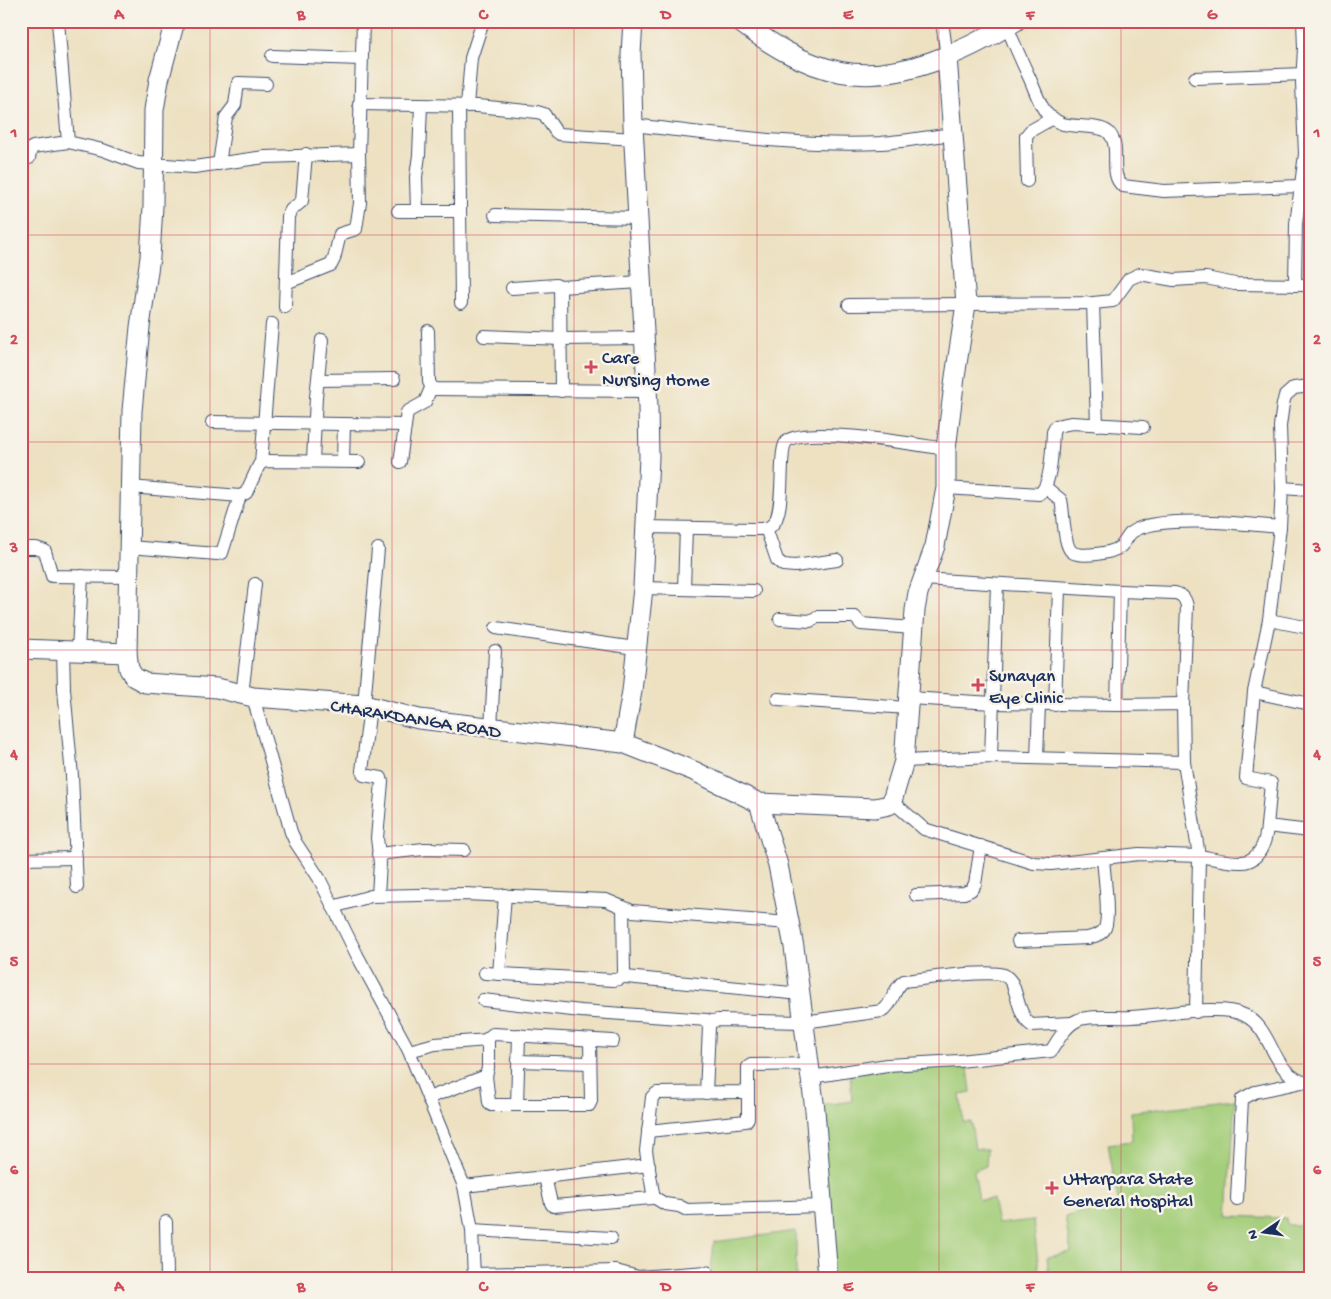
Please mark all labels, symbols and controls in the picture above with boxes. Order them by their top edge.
text: A [113,7,125,26]
text: B [296,7,306,26]
text: C [478,7,489,26]
text: D [659,7,672,26]
text: E [843,7,854,26]
text: F [1025,7,1036,26]
text: G [1207,7,1218,26]
text: 1 [10,125,17,144]
text: 1 [1313,125,1320,144]
text: 2 [10,332,18,351]
text: 2 [1313,332,1321,351]
place label: Care Nursing Home [602,348,710,393]
marker: Care Nursing Home [584,360,598,374]
text: 3 [9,540,18,559]
text: 3 [1312,540,1321,559]
place label: Sunayan Eye Clinic [989,666,1063,711]
marker: Sunayan Eye Clinic [971,678,985,692]
street label: CHARAKDANGA ROAD [328,696,503,745]
text: 4 [9,747,18,766]
text: 4 [1312,747,1321,766]
text: 5 [10,954,19,973]
text: 5 [1313,954,1322,973]
text: 6 [10,1162,19,1181]
text: 6 [1313,1162,1322,1181]
place label: Uttarpara State General Hospital [1063,1169,1193,1214]
marker: Uttarpara State General Hospital [1045,1181,1059,1195]
north arrow [1238,1206,1288,1256]
text: N [1244,1228,1263,1241]
text: A [113,1279,125,1298]
text: B [296,1279,306,1298]
text: C [478,1279,489,1298]
text: D [659,1279,672,1298]
text: E [843,1279,854,1298]
text: F [1025,1279,1036,1298]
text: G [1207,1279,1218,1298]

